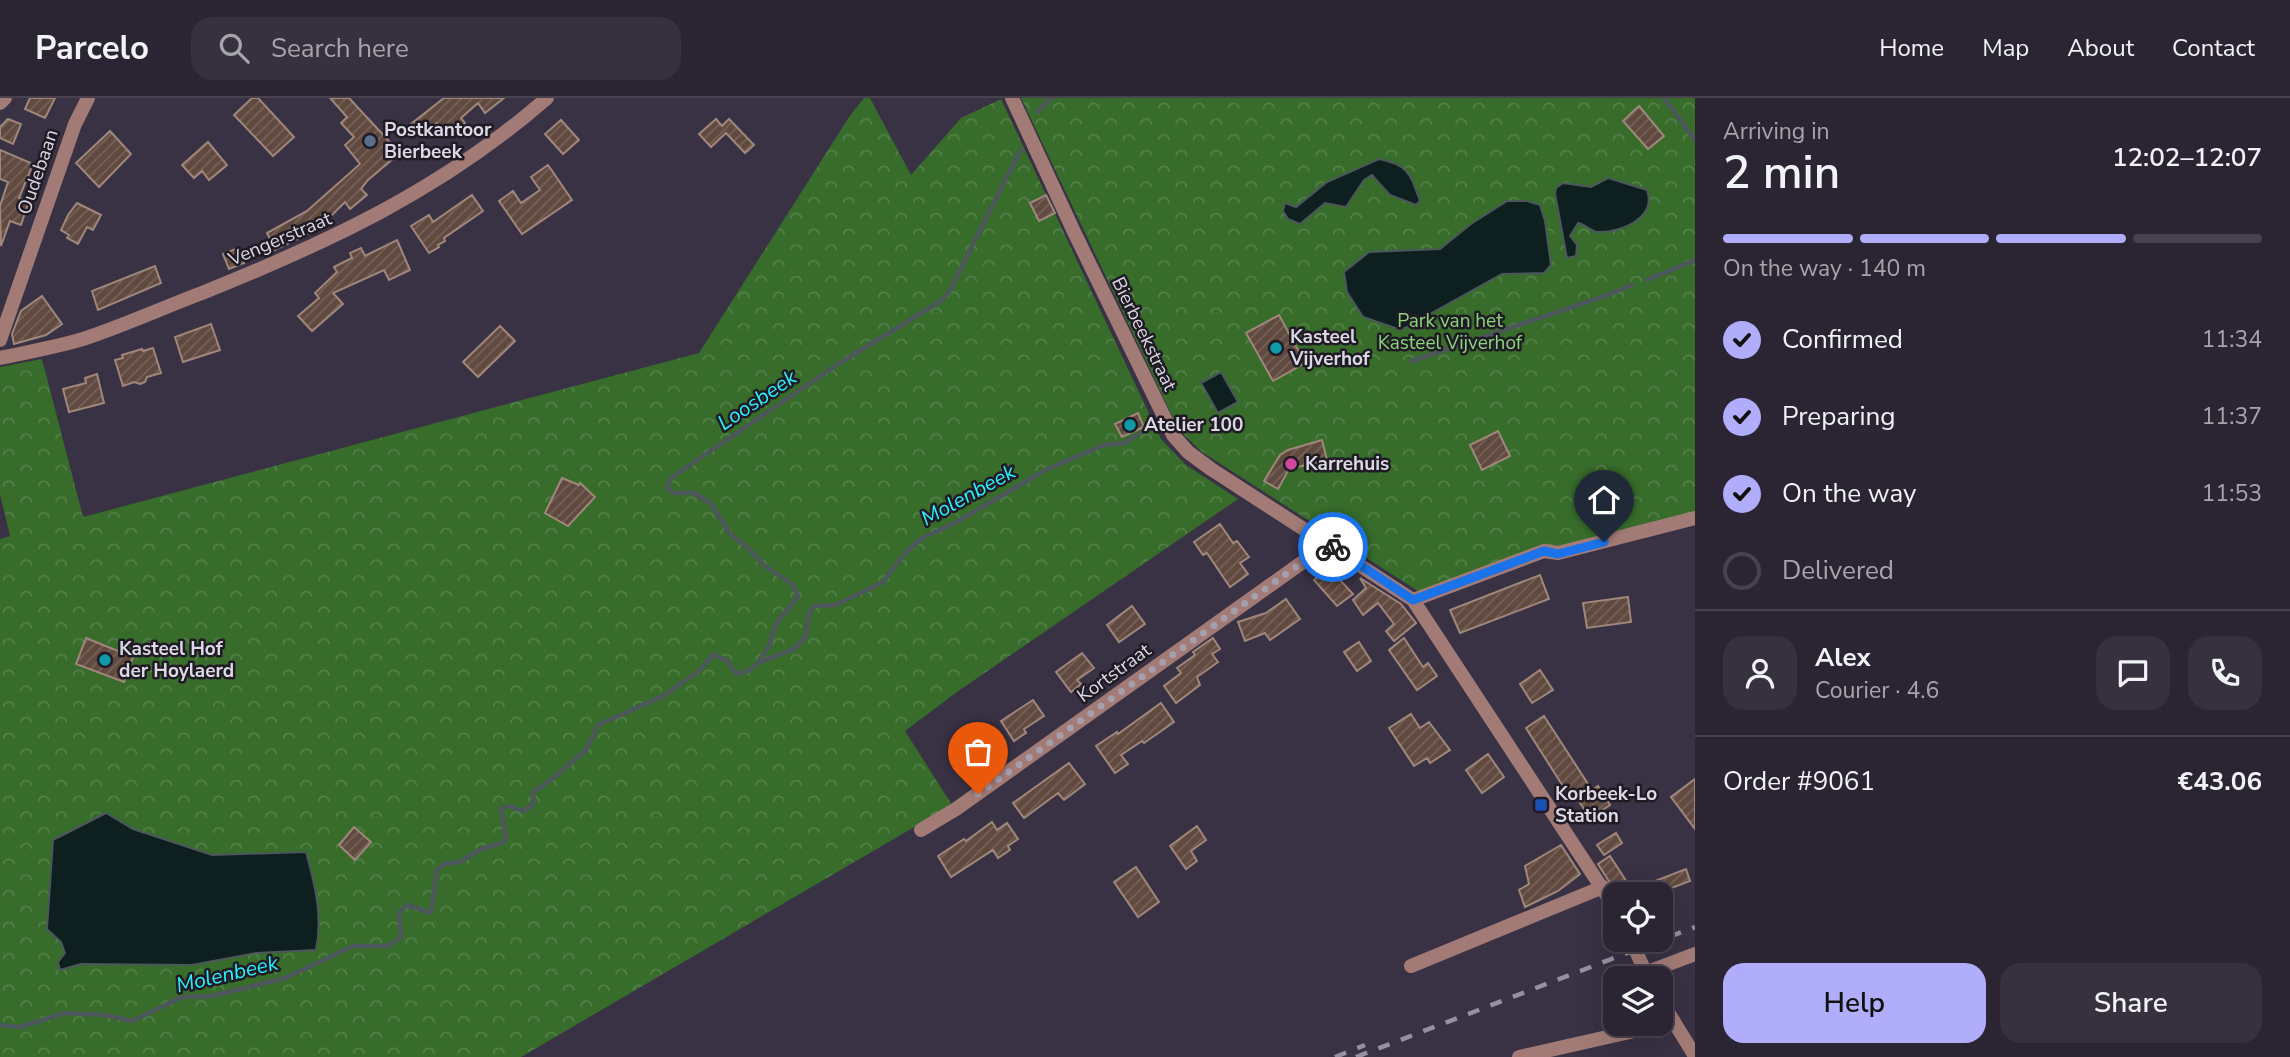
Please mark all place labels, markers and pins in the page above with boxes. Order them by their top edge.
place label: Postkantoor Bierbeek [384,117,492,165]
marker: Postkantoor Bierbeek [362,133,378,149]
place label: Kasteel Vijverhof [1289,324,1371,372]
marker: Kasteel Vijverhof [1268,340,1284,356]
place label: Atelier 100 [1144,412,1243,438]
marker: Atelier 100 [1122,417,1138,433]
place label: Karrehuis [1305,451,1389,477]
marker: Karrehuis [1283,456,1299,472]
pin [1574,470,1634,542]
place label: Kasteel Hof der Hoylaerd [119,636,234,684]
marker: Kasteel Hof der Hoylaerd [97,652,113,668]
pin [948,722,1008,794]
place label: Korbeek-Lo Station [1555,781,1657,829]
marker: Korbeek-Lo Station [1533,797,1549,813]

